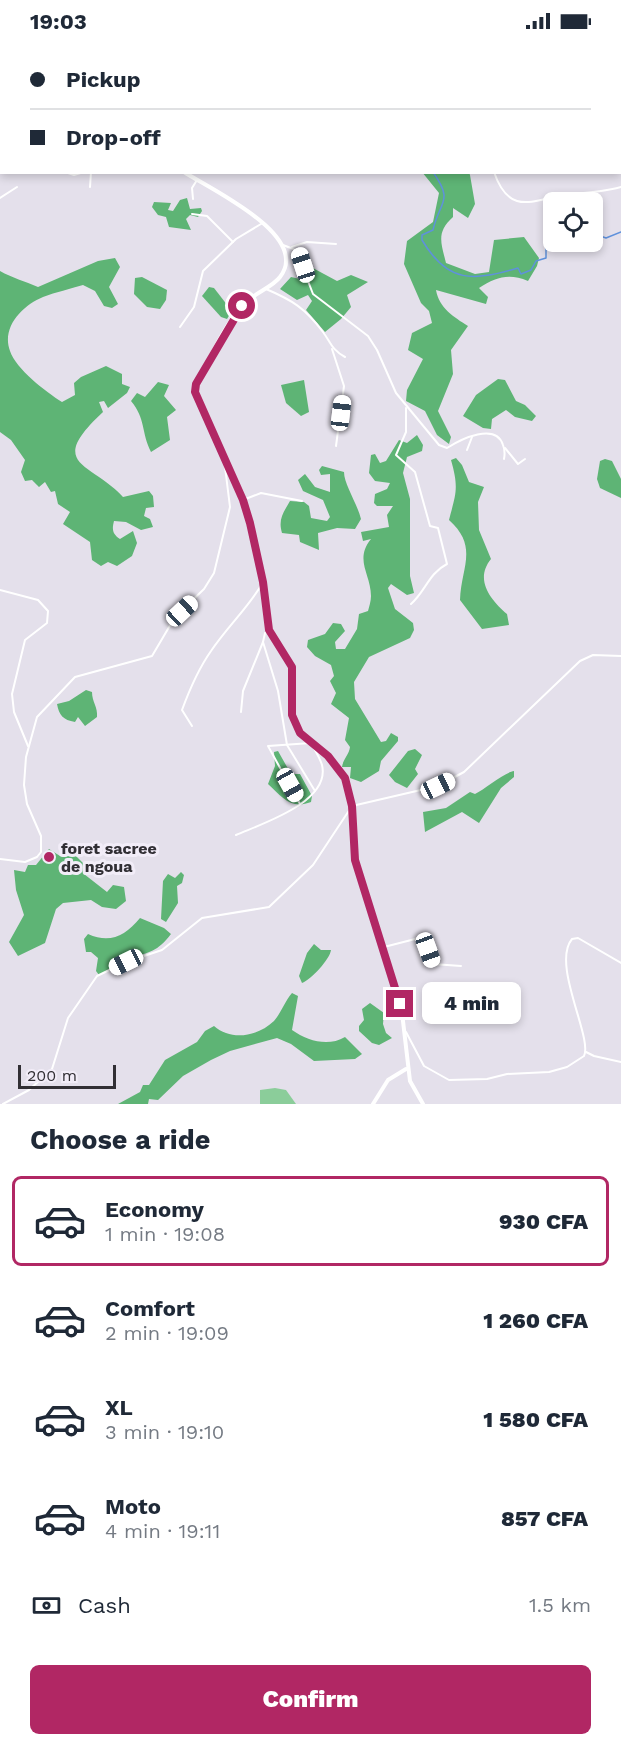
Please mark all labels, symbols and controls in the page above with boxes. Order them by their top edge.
text: 19:03 [30,9,87,34]
text: Pickup [66,67,141,92]
text: Drop-off [66,125,161,150]
map controls [543,192,603,252]
button: locate [543,192,603,252]
car [289,245,317,285]
route start [228,292,255,319]
car [330,394,352,432]
car [163,592,201,630]
car [273,765,307,805]
car [418,770,458,802]
place label: foret sacree de ngoua [61,839,157,876]
marker: foret sacree de ngoua [42,850,56,864]
car [413,930,443,970]
car [106,946,146,978]
callout: 4 min [421,983,520,1025]
route end [386,990,413,1017]
text: 4 min [444,991,499,1015]
scale bar [18,1062,116,1090]
text: 200 m [27,1066,77,1085]
text: Choose a ride [30,1124,210,1156]
icon: car [33,1194,87,1248]
text: Economy [105,1197,204,1222]
text: 930 CFA [499,1209,588,1234]
text: 1 min · 19:08 [105,1222,225,1246]
icon: car [33,1293,87,1347]
text: Comfort [105,1296,195,1321]
text: 1 260 CFA [483,1308,588,1333]
text: 2 min · 19:09 [105,1321,229,1345]
icon: car [33,1392,87,1446]
text: XL [105,1395,133,1420]
text: 1 580 CFA [483,1407,588,1432]
text: 3 min · 19:10 [105,1420,224,1444]
icon: car [33,1491,87,1545]
text: Moto [105,1494,161,1519]
text: 857 CFA [501,1506,588,1531]
text: 4 min · 19:11 [105,1519,220,1543]
icon: cash [30,1589,63,1622]
text: Cash [78,1593,131,1618]
text: 1.5 km [529,1593,591,1617]
button: Confirm [30,1665,591,1734]

